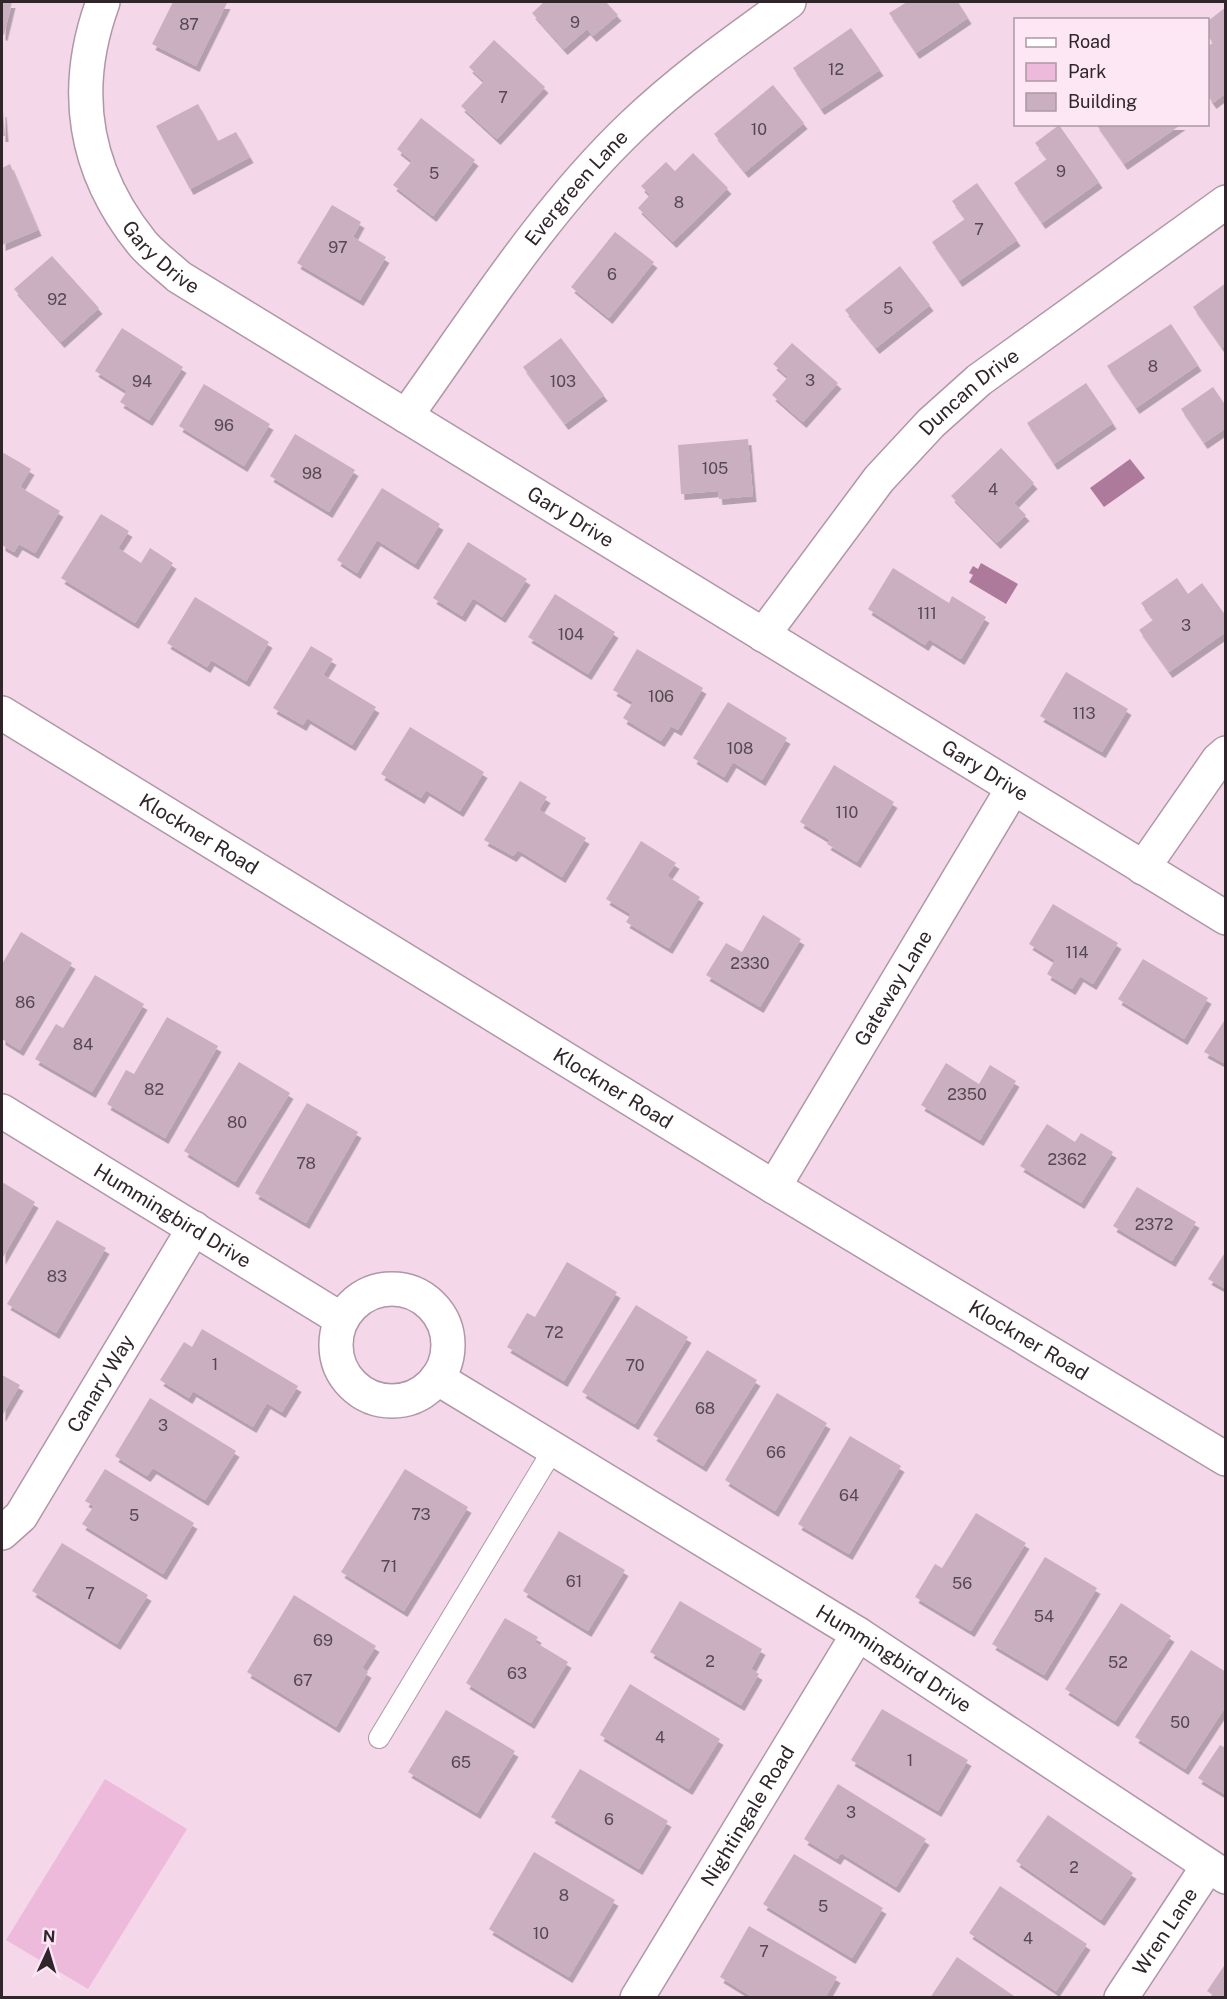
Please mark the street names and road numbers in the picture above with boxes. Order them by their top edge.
street label: Evergreen Lane [520,125,633,250]
street label: Gary Drive [117,216,204,299]
street label: Duncan Drive [914,343,1024,440]
street label: Gary Drive [523,481,618,552]
street label: Gary Drive [937,735,1033,806]
street label: Klockner Road [135,788,263,880]
street label: Gateway Lane [849,926,937,1050]
street label: Klockner Road [549,1042,677,1134]
street label: Hummingbird Drive [89,1158,256,1273]
street label: Klockner Road [964,1295,1093,1385]
street label: Canary Way [62,1330,139,1437]
street label: Hummingbird Drive [812,1599,976,1718]
street label: Nightingale Road [696,1741,799,1891]
street label: Wren Lane [1128,1883,1202,1979]

